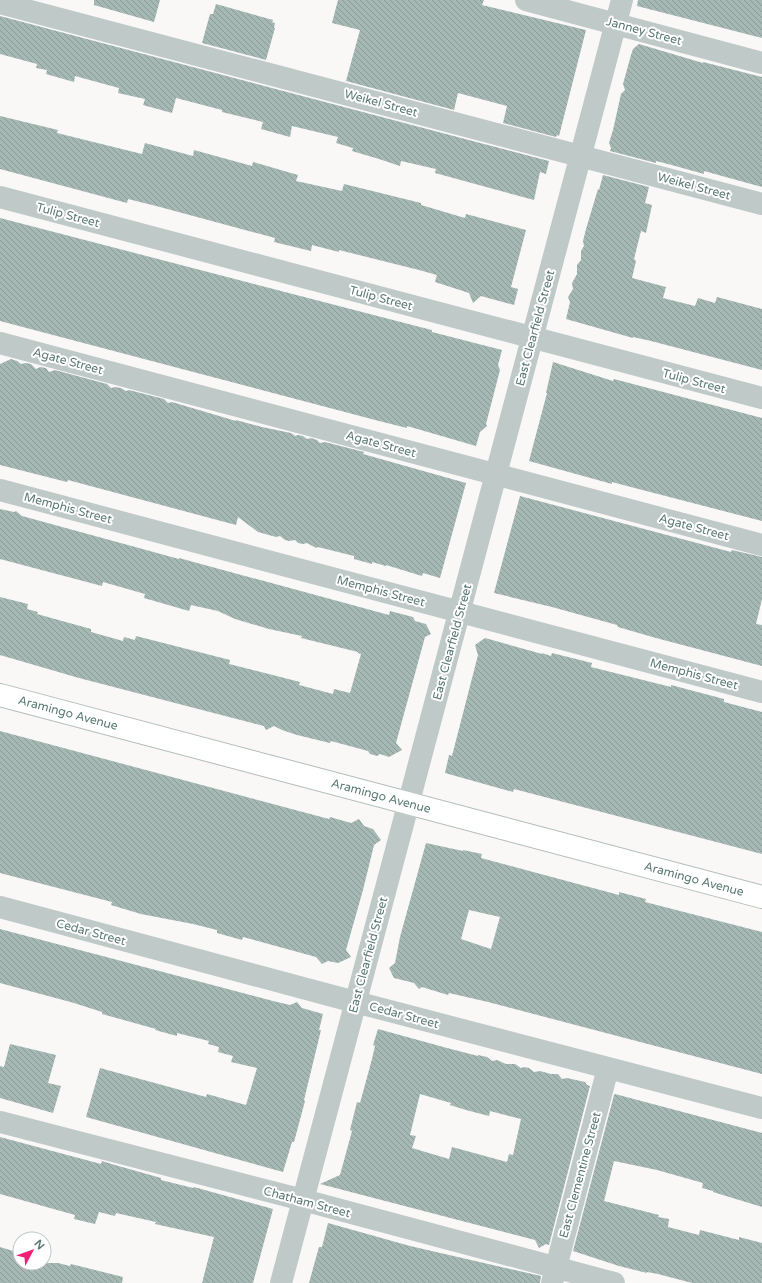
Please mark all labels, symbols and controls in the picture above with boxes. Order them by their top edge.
street label: Janney Street [605,14,684,48]
street label: Weikel Street [343,87,419,120]
street label: Weikel Street [656,170,732,203]
street label: Tulip Street [35,200,102,230]
street label: East Clearfield Street [513,268,557,388]
street label: Tulip Street [348,283,415,313]
street label: Agate Street [32,345,105,377]
street label: Tulip Street [661,366,728,396]
street label: Agate Street [345,428,418,460]
street label: Memphis Street [23,490,114,527]
street label: Agate Street [658,511,731,543]
street label: Memphis Street [336,573,427,610]
street label: East Clearfield Street [430,582,474,702]
street label: Memphis Street [649,656,740,693]
street label: Aramingo Avenue [17,693,120,733]
street label: Aramingo Avenue [330,776,433,816]
street label: Aramingo Avenue [643,859,746,899]
street label: East Clearfield Street [346,895,390,1015]
street label: Cedar Street [55,916,128,948]
street label: Cedar Street [368,999,441,1031]
street label: East Clementine Street [556,1110,604,1240]
street label: Chatham Street [262,1184,352,1220]
north arrow [12,1231,52,1271]
text: N [31,1237,47,1252]

